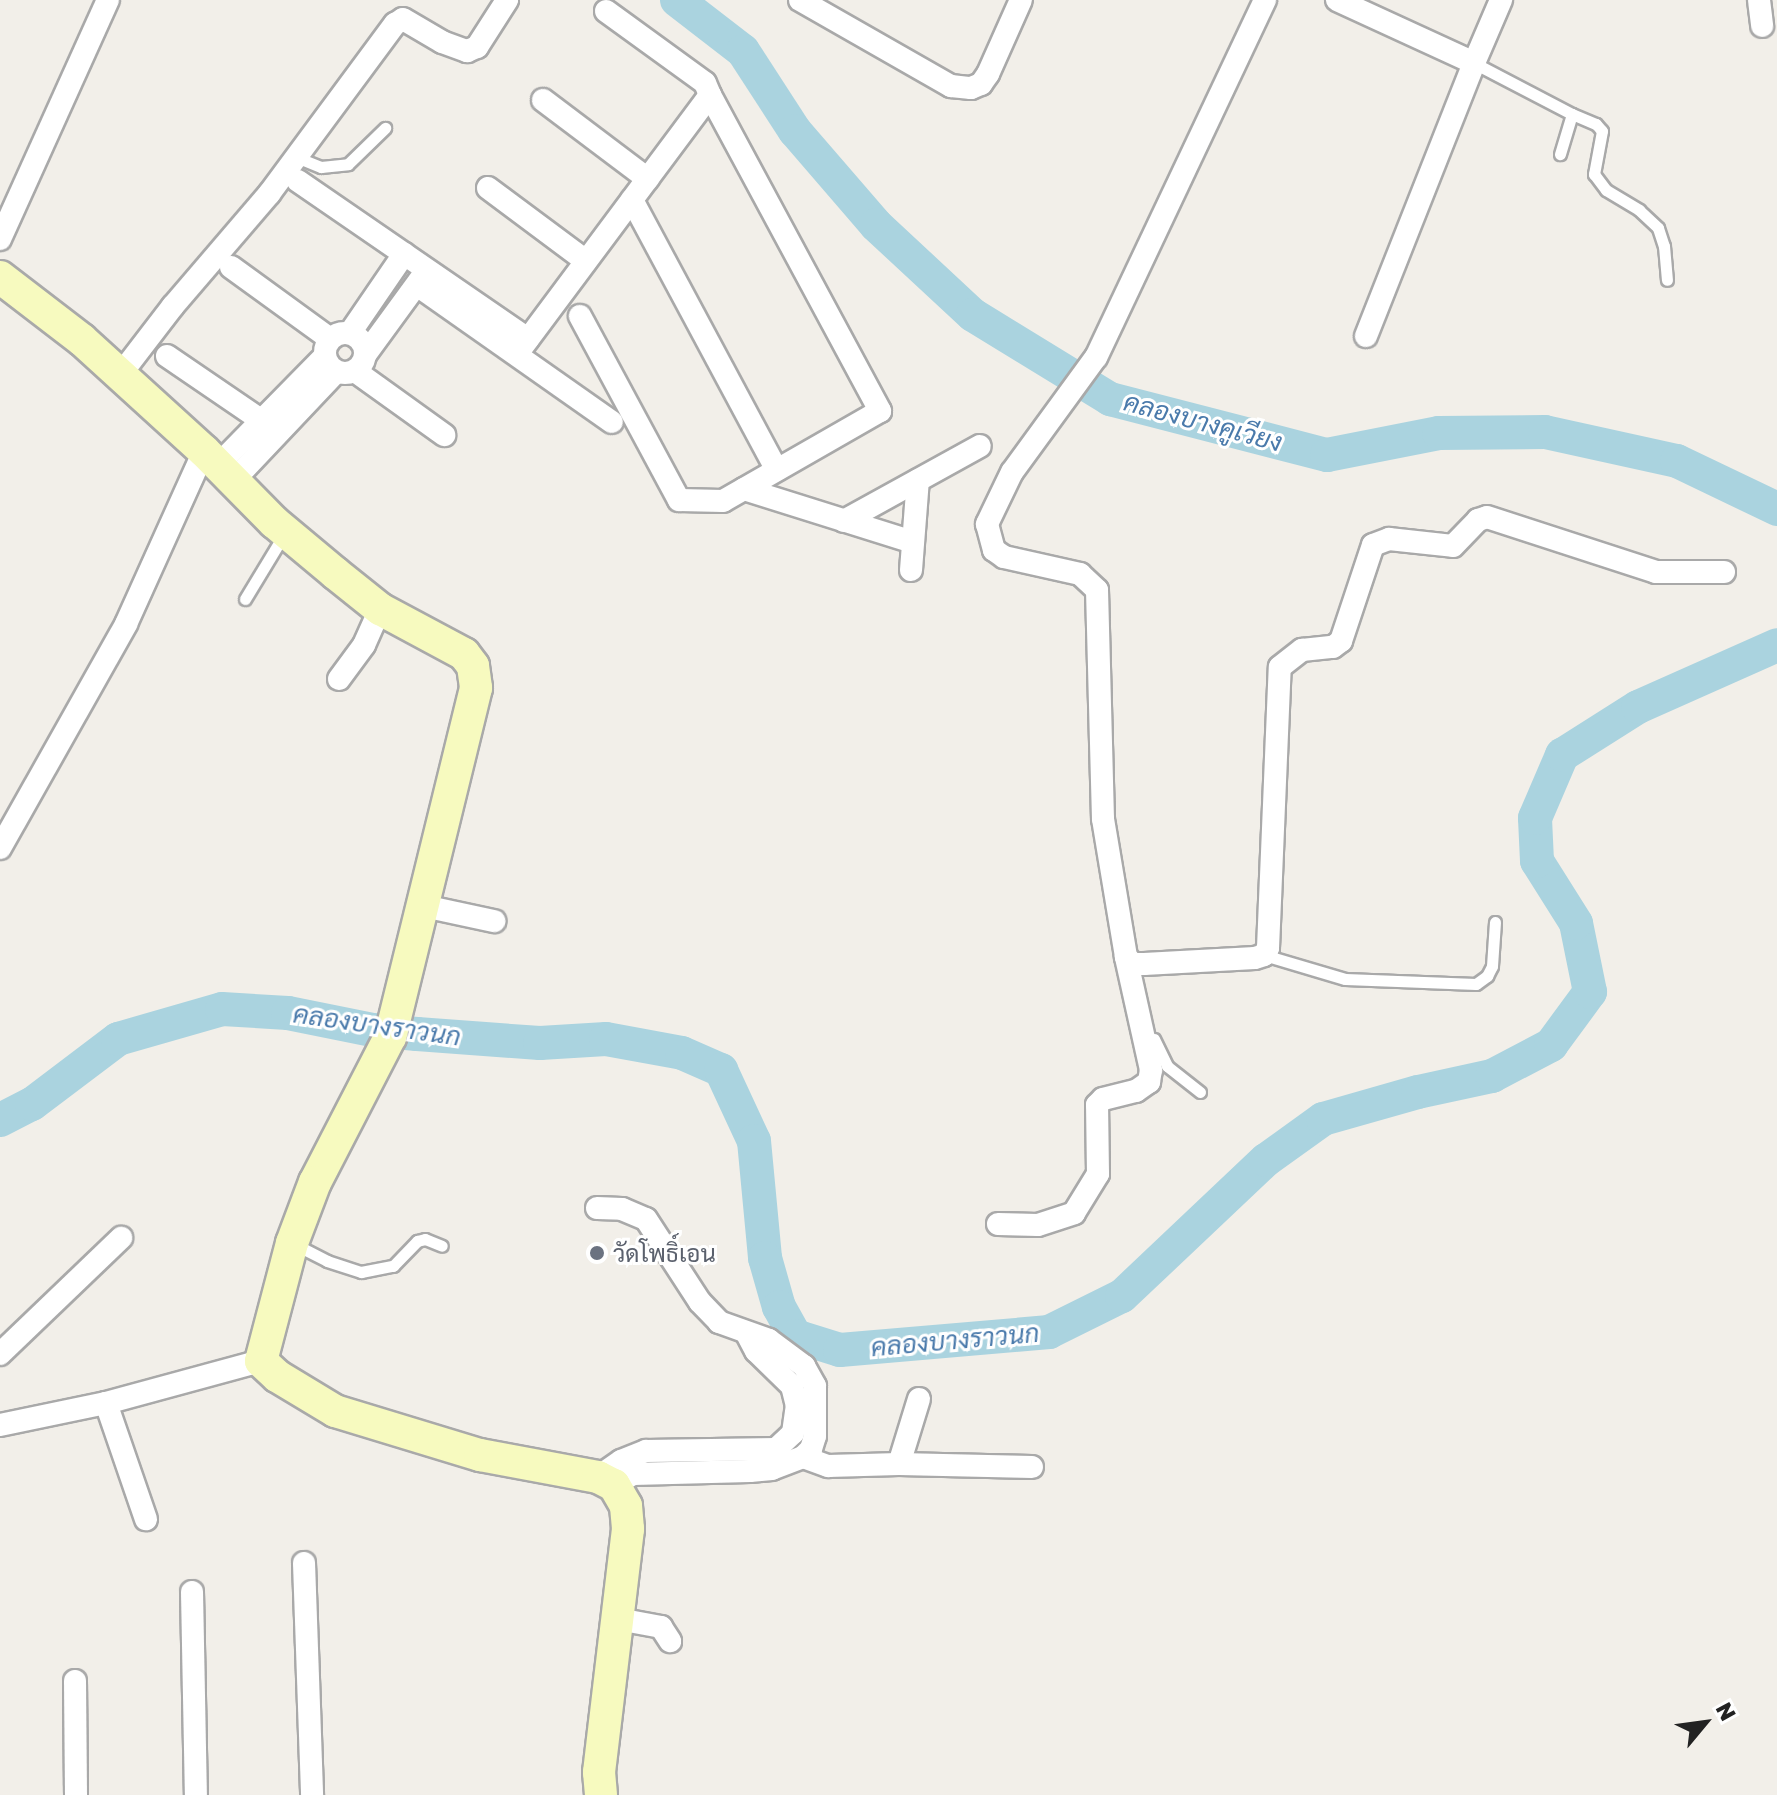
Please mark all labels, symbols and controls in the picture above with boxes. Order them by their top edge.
water label: คลองบางคูเวียง [1120,386,1286,458]
water label: คลองบางราวนก [291,998,463,1052]
place label: วัดโพธิ์เอน [613,1239,716,1267]
marker: วัดโพธิ์เอน [588,1244,606,1262]
water label: คลองบางราวนก [869,1317,1041,1363]
north arrow [1665,1683,1745,1763]
text: N [1711,1697,1742,1725]

